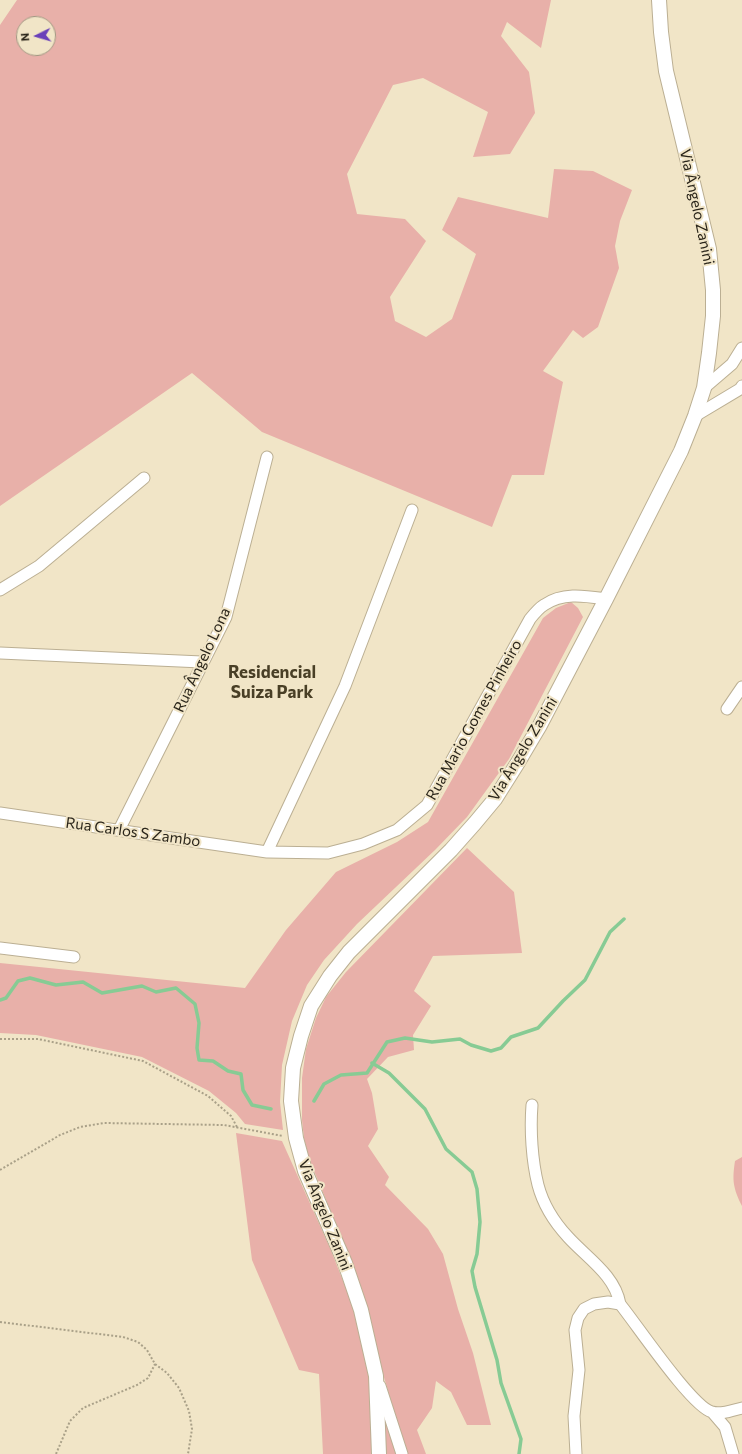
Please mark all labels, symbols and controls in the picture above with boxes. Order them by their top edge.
north arrow [16,16,56,56]
text: N [18,32,31,42]
street label: Via Ângelo Zanini [676,147,718,267]
street label: Rua Ângelo Lona [170,605,234,715]
street label: Rua Mario Gomes Pinheiro [422,637,526,803]
district label: Residencial Suiza Park [228,662,316,702]
street label: Via Ângelo Zanini [485,694,561,804]
street label: Rua Carlos S Zambo [64,814,202,850]
street label: Via Ângelo Zanini [295,1157,355,1273]

